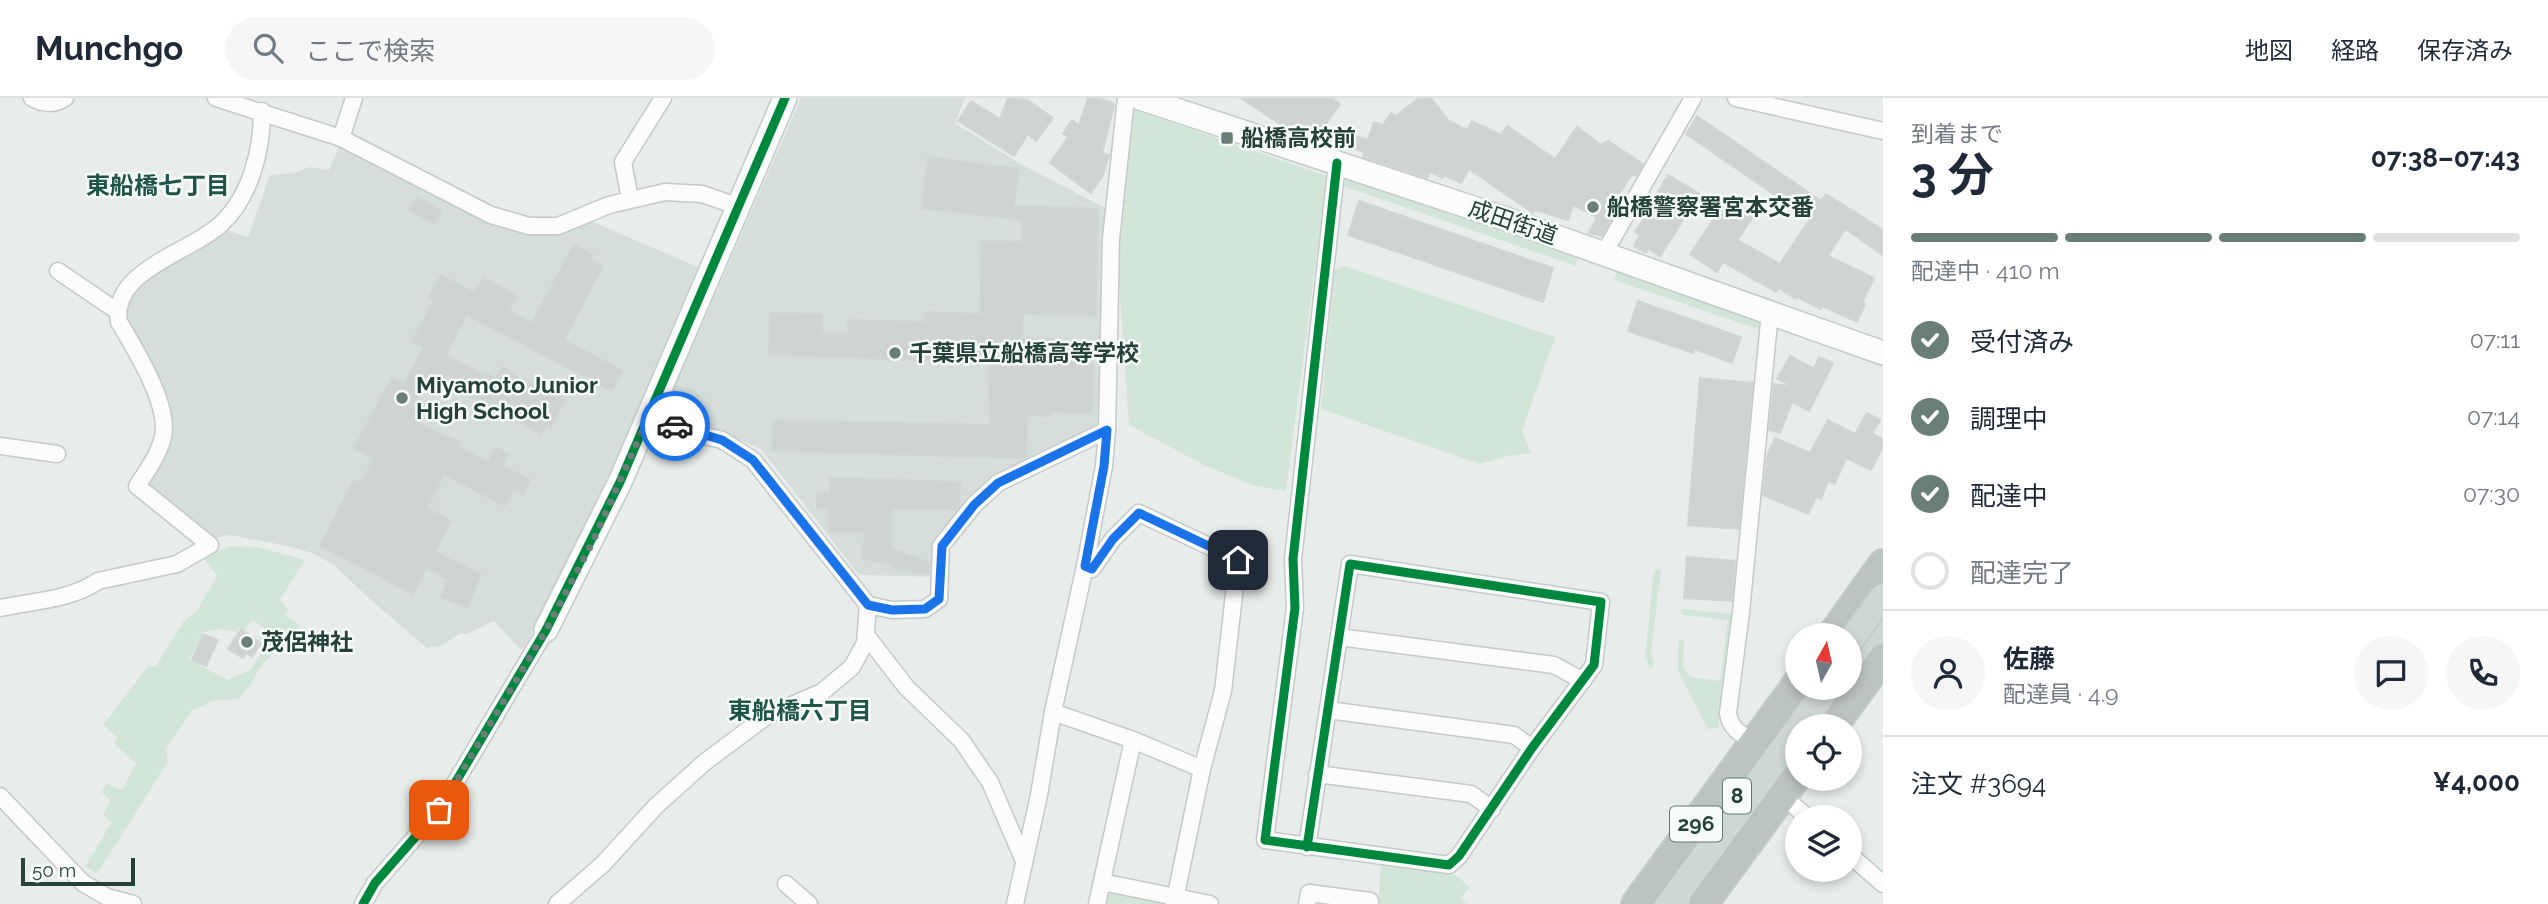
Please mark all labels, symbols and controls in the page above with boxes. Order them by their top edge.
search box [225,17,715,80]
text: Munchgo [35,29,183,68]
icon: search [249,29,287,67]
text: ここで検索 [305,36,435,66]
text: 地図 [2245,36,2293,65]
text: 経路 [2331,36,2379,65]
text: 保存済み [2417,36,2513,65]
text: 到着まで [1911,120,2003,147]
place label: 船橋高校前 [1241,124,1356,151]
marker: 船橋高校前 [1219,130,1235,146]
text: 07:38–07:43 [2371,143,2520,173]
text: 3 分 [1911,148,1994,202]
district label: 東船橋七丁目 [86,171,230,200]
place label: 船橋警察署宮本交番 [1607,193,1814,220]
street label: 成田街道 [1465,194,1561,249]
marker: 船橋警察署宮本交番 [1585,199,1601,215]
text: 配達中 · 410 m [1911,257,2060,284]
icon: check [1911,321,1949,359]
text: 07:11 [2470,326,2520,353]
text: 受付済み [1970,327,2074,357]
place label: 千葉県立船橋高等学校 [909,339,1139,366]
marker: 千葉県立船橋高等学校 [887,345,903,361]
place label: Miyamoto Junior High School [416,371,598,424]
marker: Miyamoto Junior High School [394,390,410,406]
courier [640,391,710,461]
icon: check [1911,398,1949,436]
text: 07:14 [2467,403,2520,430]
text: 調理中 [1970,404,2048,434]
icon: car [656,407,694,445]
icon: check [1911,475,1949,513]
text: 07:30 [2463,480,2520,507]
text: 配達中 [1970,481,2048,511]
pin [1208,530,1268,590]
icon: home [1219,541,1257,579]
text: 配達完了 [1970,558,2074,588]
north arrow [1785,623,1862,700]
map controls [1785,623,1862,882]
place label: 茂侶神社 [261,628,353,655]
marker: 茂侶神社 [239,634,255,650]
button: person [1911,636,1985,710]
button: chat [2354,636,2428,710]
button: phone [2446,636,2520,710]
text: 佐藤 [2003,644,2055,674]
text: 配達員 · 4.9 [2003,680,2118,707]
district label: 東船橋六丁目 [728,696,872,725]
button: locate [1785,714,1862,791]
text: ¥4,000 [2433,767,2520,797]
text: 注文 #3694 [1911,769,2046,799]
road number: 8 [1723,778,1751,814]
pin [409,780,469,840]
icon: bag [420,791,458,829]
button: layers [1785,805,1862,882]
road number: 296 [1670,806,1722,842]
scale bar [21,855,135,887]
text: 50 m [32,859,76,881]

